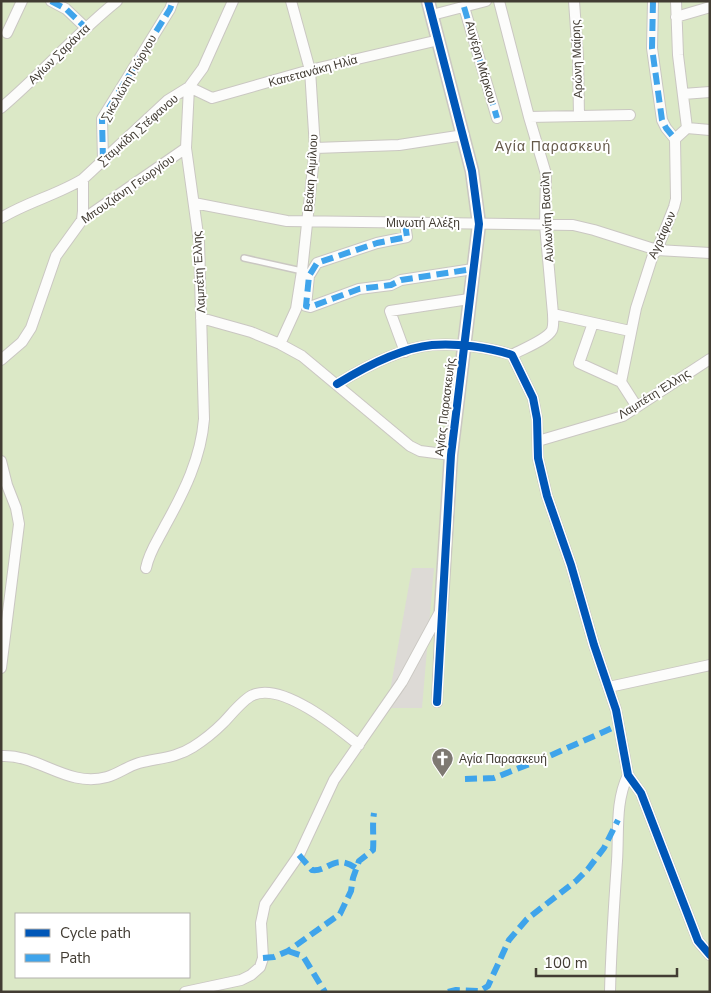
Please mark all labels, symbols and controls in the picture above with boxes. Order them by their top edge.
street label: Αυγέρη Μάρκου [462,19,500,105]
street label: Αρώνη Μαίρης [568,19,586,99]
street label: Αγίων Σαράντα [25,20,93,88]
street label: Σικελιώτη Γιώργου [98,32,160,124]
street label: Καπετανάκη Ηλία [267,51,359,91]
street label: Σταμκίδη Στέφανου [94,91,182,169]
street label: Βεάκη Αιμίλιου [300,134,322,212]
district label: Αγία Παρασκευή [495,137,611,156]
street label: Μπουζιάνη Γεωργίου [78,151,178,227]
street label: Αυλωνίτη Βασίλη [537,171,557,263]
street label: Αγράφων [644,209,680,261]
street label: Μινωτή Αλέξη [386,215,460,231]
street label: Λαμπέτη Έλλης [189,230,209,314]
street label: Αγίας Παρασκευής [431,356,459,457]
street label: Λαμπέτη Έλλης [615,365,693,423]
church icon: Αγία Παρασκευή [431,747,455,778]
place label: Αγία Παρασκευή [459,751,547,767]
legend [15,913,190,978]
text: Cycle path [60,923,131,943]
scale bar [536,946,677,978]
text: Path [60,948,91,968]
text: 100 m [544,953,588,973]

